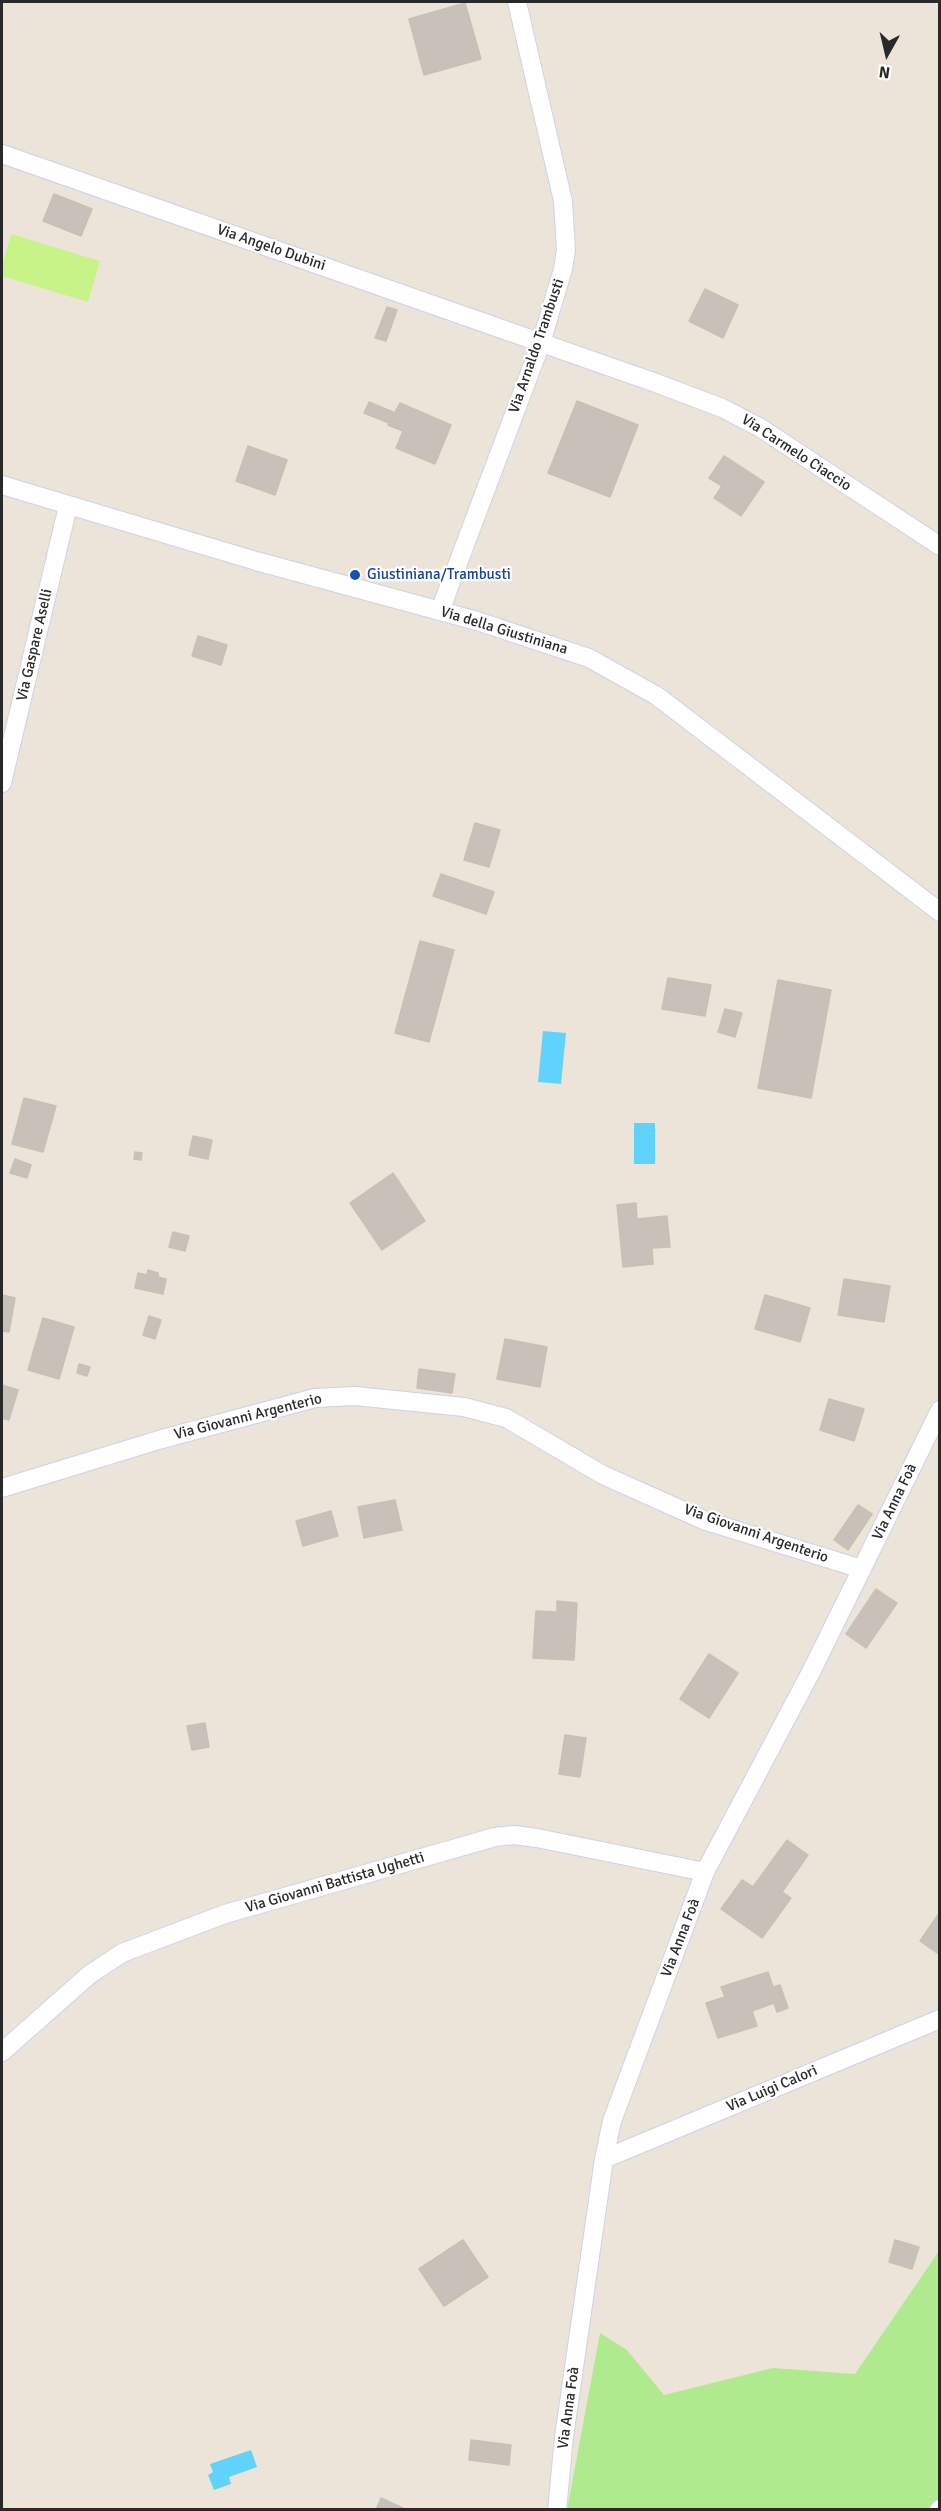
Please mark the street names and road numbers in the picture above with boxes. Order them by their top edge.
street label: Via Angelo Dubini [214,221,328,275]
street label: Via Arnaldo Trambusti [506,276,568,416]
street label: Via Carmelo Ciaccio [738,411,854,495]
street label: Via Gaspare Aselli [13,587,57,703]
street label: Via della Giustiniana [438,603,570,659]
street label: Via Giovanni Argenterio [172,1390,324,1444]
street label: Via Anna Foà [869,1461,921,1543]
street label: Via Giovanni Argenterio [681,1501,831,1567]
street label: Via Giovanni Battista Ughetti [243,1849,427,1917]
street label: Via Anna Foà [658,1896,704,1980]
street label: Via Luigi Calori [724,2062,820,2116]
street label: Via Anna Foà [554,2366,584,2450]

